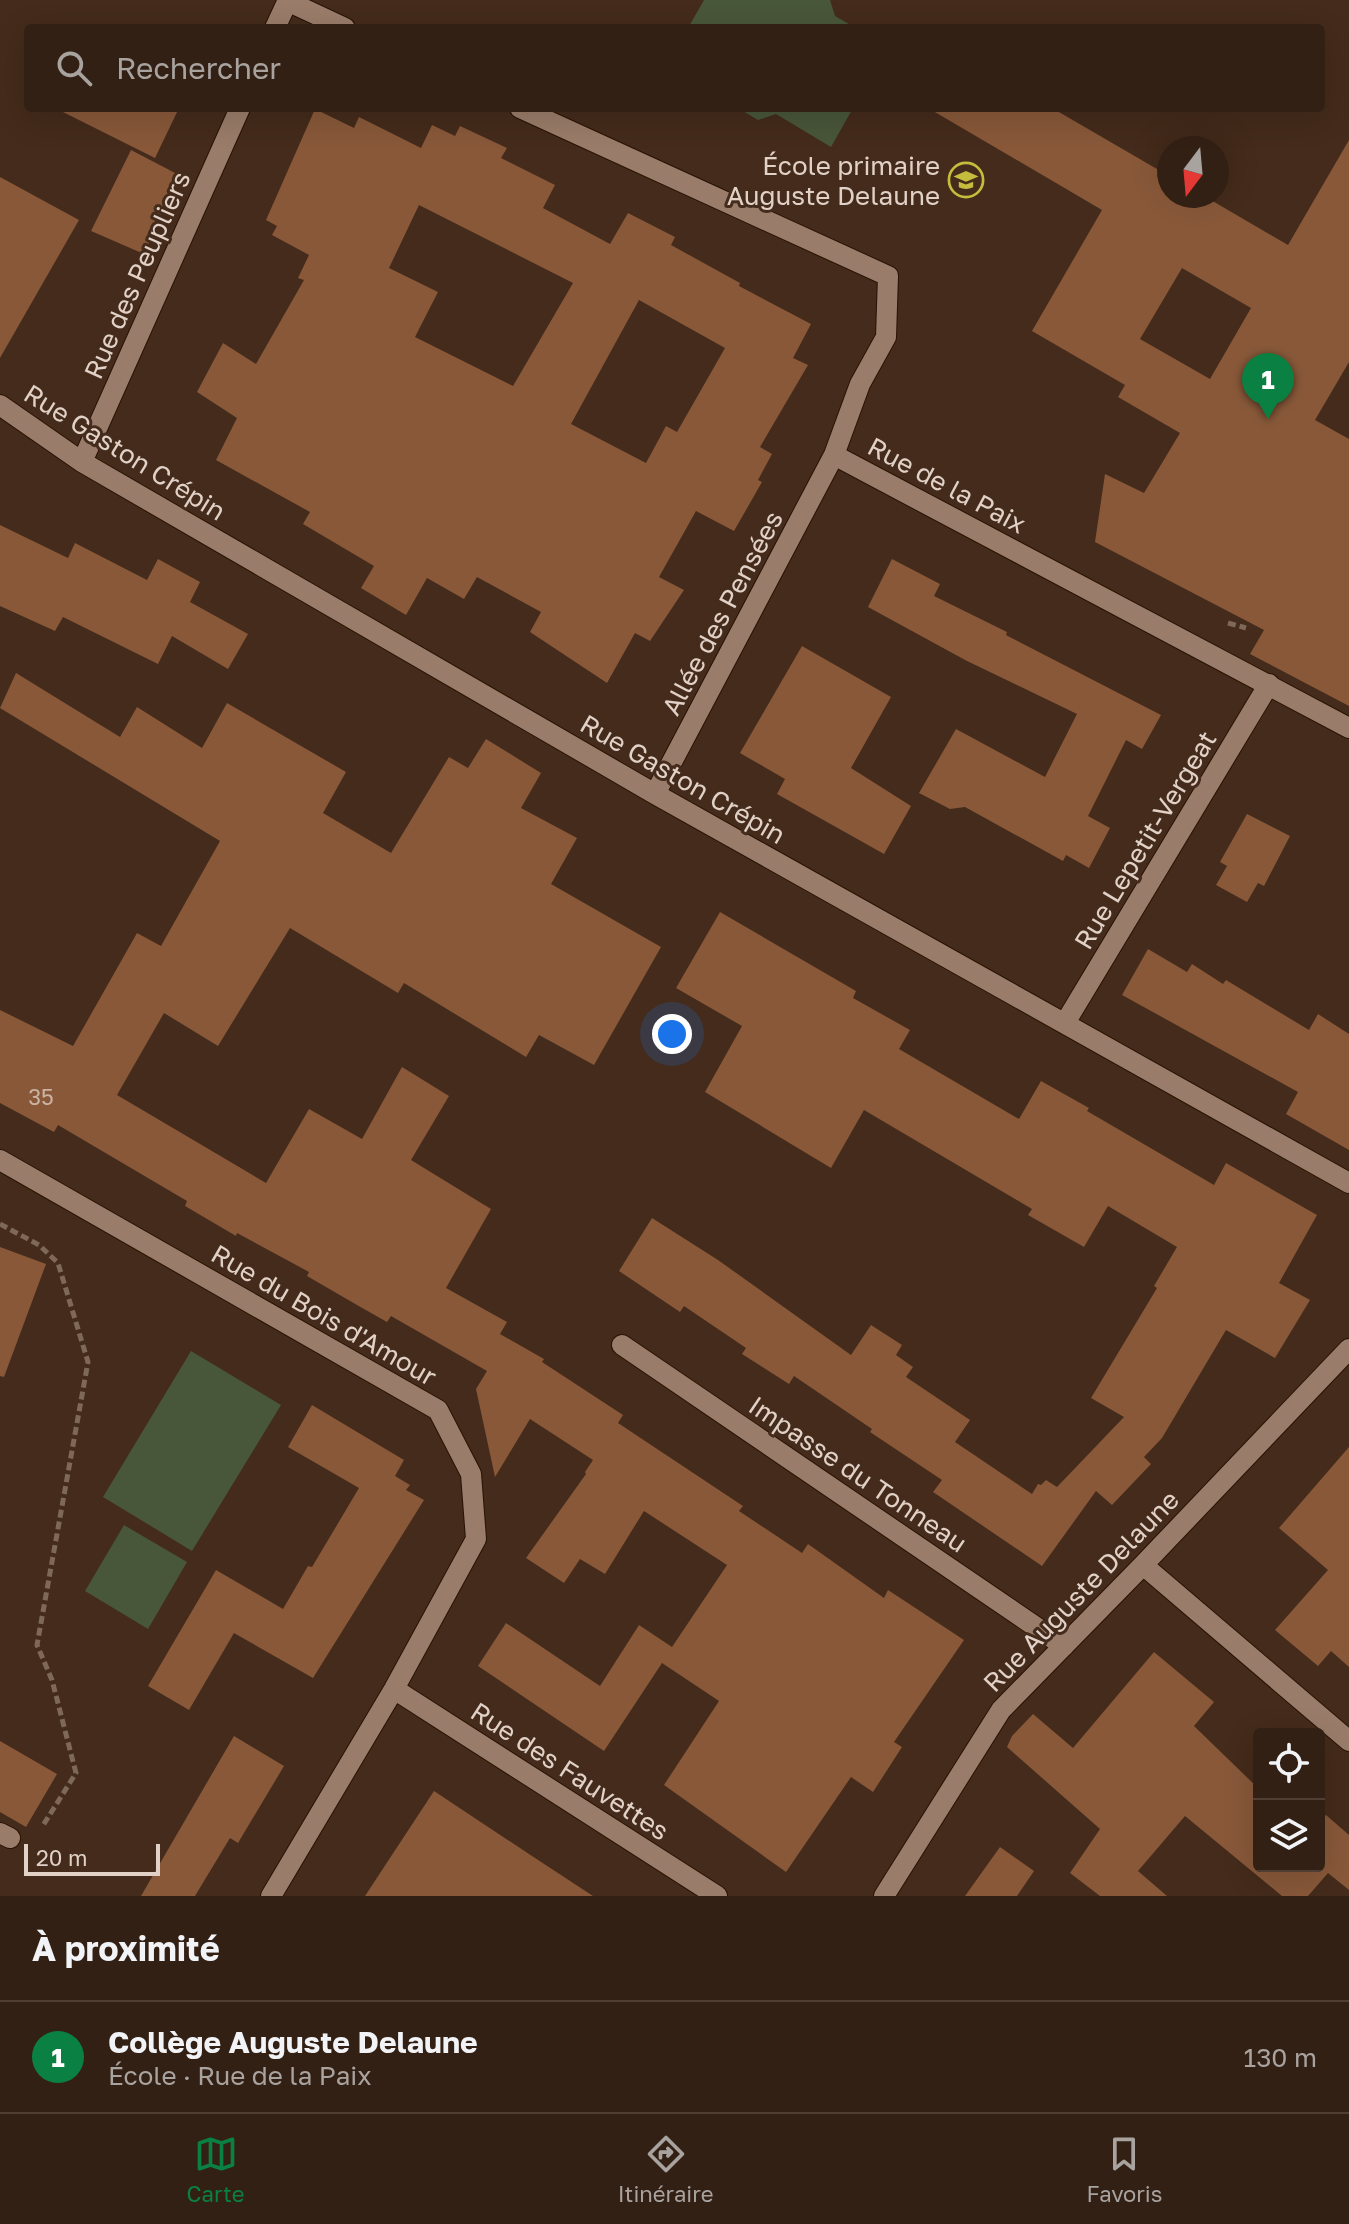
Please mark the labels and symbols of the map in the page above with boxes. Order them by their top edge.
north arrow [1157,136,1229,208]
place label: École primaire Auguste Delaune [727,150,940,211]
school or university icon: École primaire Auguste Delaune [947,161,985,199]
street label: Rue des Peupliers [77,167,197,383]
pin: 1 [1242,353,1294,419]
street label: Rue Gaston Crépin [19,378,231,526]
street label: Rue de la Paix [863,430,1031,540]
street label: Allée des Pensées [655,506,789,720]
street label: Rue Gaston Crépin [575,708,791,850]
street label: Rue Lepetit-Vergeat [1068,725,1222,955]
your location [652,1014,692,1054]
house number: 35 [28,1083,54,1110]
street label: Rue du Bois d'Amour [206,1238,442,1392]
street label: Impasse du Tonneau [743,1390,973,1558]
street label: Rue Auguste Delaune [977,1484,1185,1698]
street label: Rue des Fauvettes [465,1695,675,1847]
scale bar [24,1840,160,1876]

